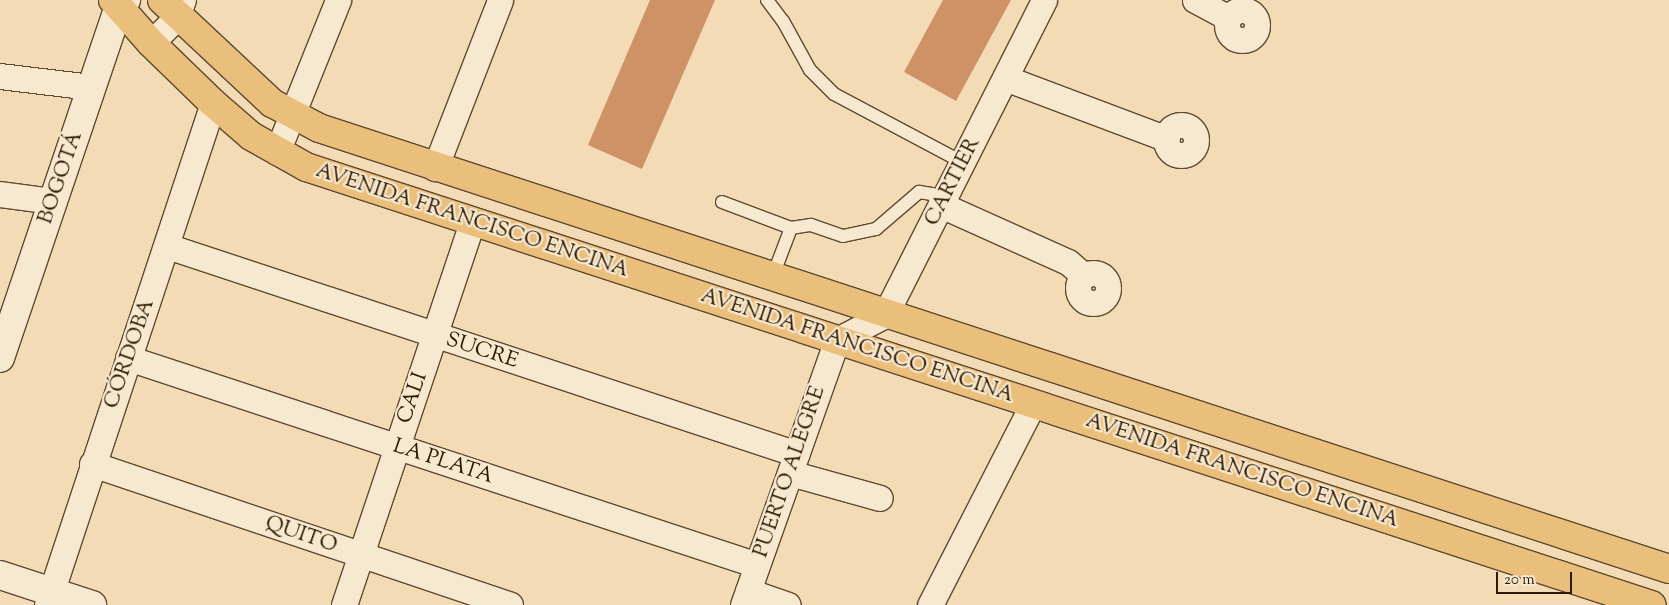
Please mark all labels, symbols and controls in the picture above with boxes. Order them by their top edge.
street label: BOGOTÁ [33,128,89,228]
street label: CARTIER [920,134,986,230]
street label: AVENIDA FRANCISCO ENCINA [312,158,632,284]
street label: AVENIDA FRANCISCO ENCINA [697,283,1017,409]
street label: CÓRDOBA [100,296,160,412]
street label: SUCRE [443,328,521,374]
street label: CALI [393,369,433,427]
street label: PUERTO ALEGRE [749,383,831,561]
street label: AVENIDA FRANCISCO ENCINA [1082,408,1402,534]
street label: LA PLATA [390,434,496,490]
street label: QUITO [262,511,340,559]
scale bar [1499,562,1575,594]
text: 20 m [1504,570,1535,591]

